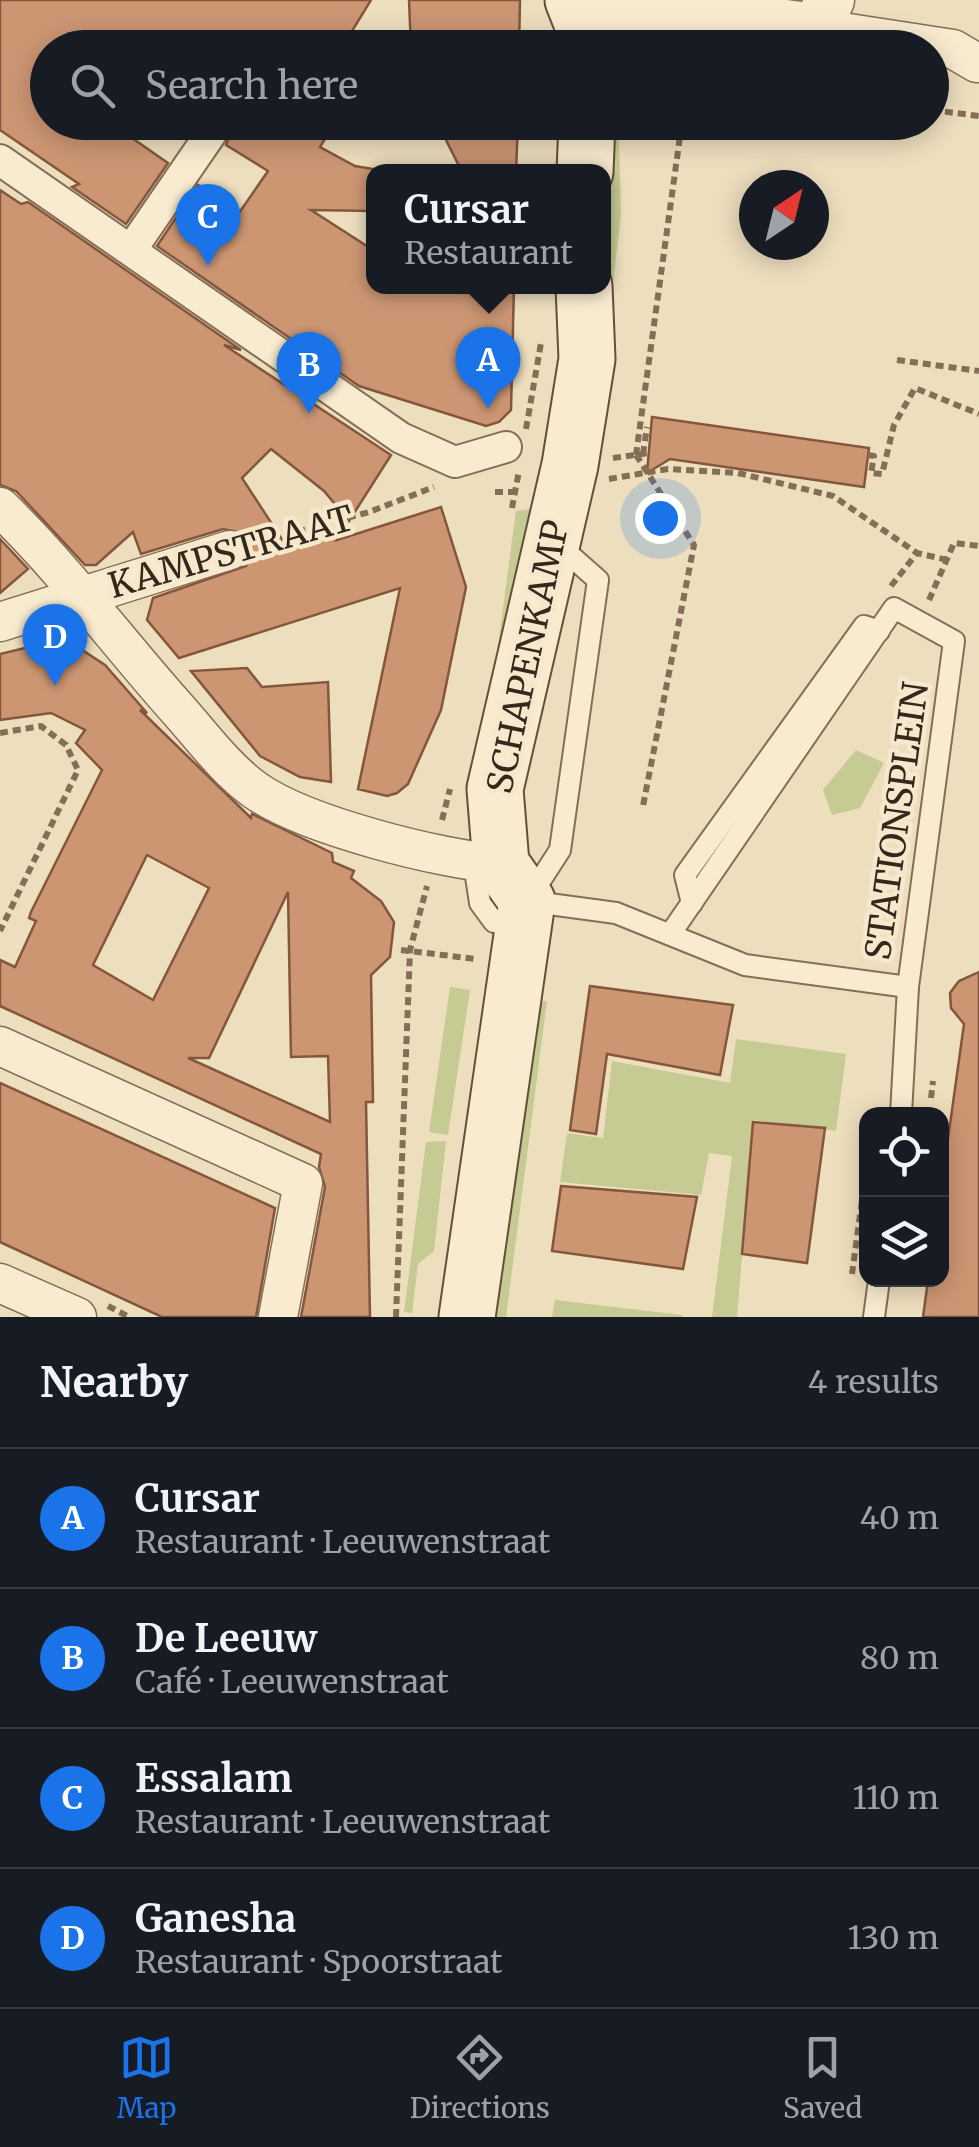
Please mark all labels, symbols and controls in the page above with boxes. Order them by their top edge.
search box [30,30,949,140]
icon: search [65,58,120,113]
text: Search here [145,62,358,109]
popup [366,164,611,294]
north arrow [739,170,829,260]
pin: C [176,184,240,266]
text: Cursar [404,186,529,233]
text: Restaurant [404,233,573,273]
pin: A [456,326,520,409]
pin: B [276,332,342,414]
your location [635,493,686,544]
street label: KAMPSTRAAT [103,496,359,608]
street label: SCHAPENKAMP [478,517,578,797]
pin: D [22,604,88,686]
street label: STATIONSPLEIN [856,679,938,963]
map controls [859,1107,949,1287]
button: locate [859,1107,949,1197]
button: layers [859,1197,949,1287]
text: Nearby [40,1356,188,1408]
text: 4 results [808,1362,939,1402]
text: Cursar [135,1475,260,1522]
text: A [61,1498,84,1538]
text: 40 m [860,1498,939,1538]
text: Restaurant · Leeuwenstraat [135,1522,550,1562]
text: De Leeuw [135,1615,317,1662]
text: B [61,1638,84,1678]
text: 80 m [860,1638,939,1678]
text: Café · Leeuwenstraat [135,1662,449,1702]
text: Essalam [135,1755,292,1802]
text: C [62,1778,83,1818]
text: 110 m [852,1778,939,1818]
text: Restaurant · Leeuwenstraat [135,1802,550,1842]
text: Ganesha [135,1895,296,1942]
text: D [60,1918,85,1958]
text: 130 m [847,1918,939,1958]
text: Restaurant · Spoorstraat [135,1942,503,1982]
tab: Map [117,2030,176,2126]
tab: Directions [410,2030,550,2126]
tab: Saved [783,2030,862,2126]

